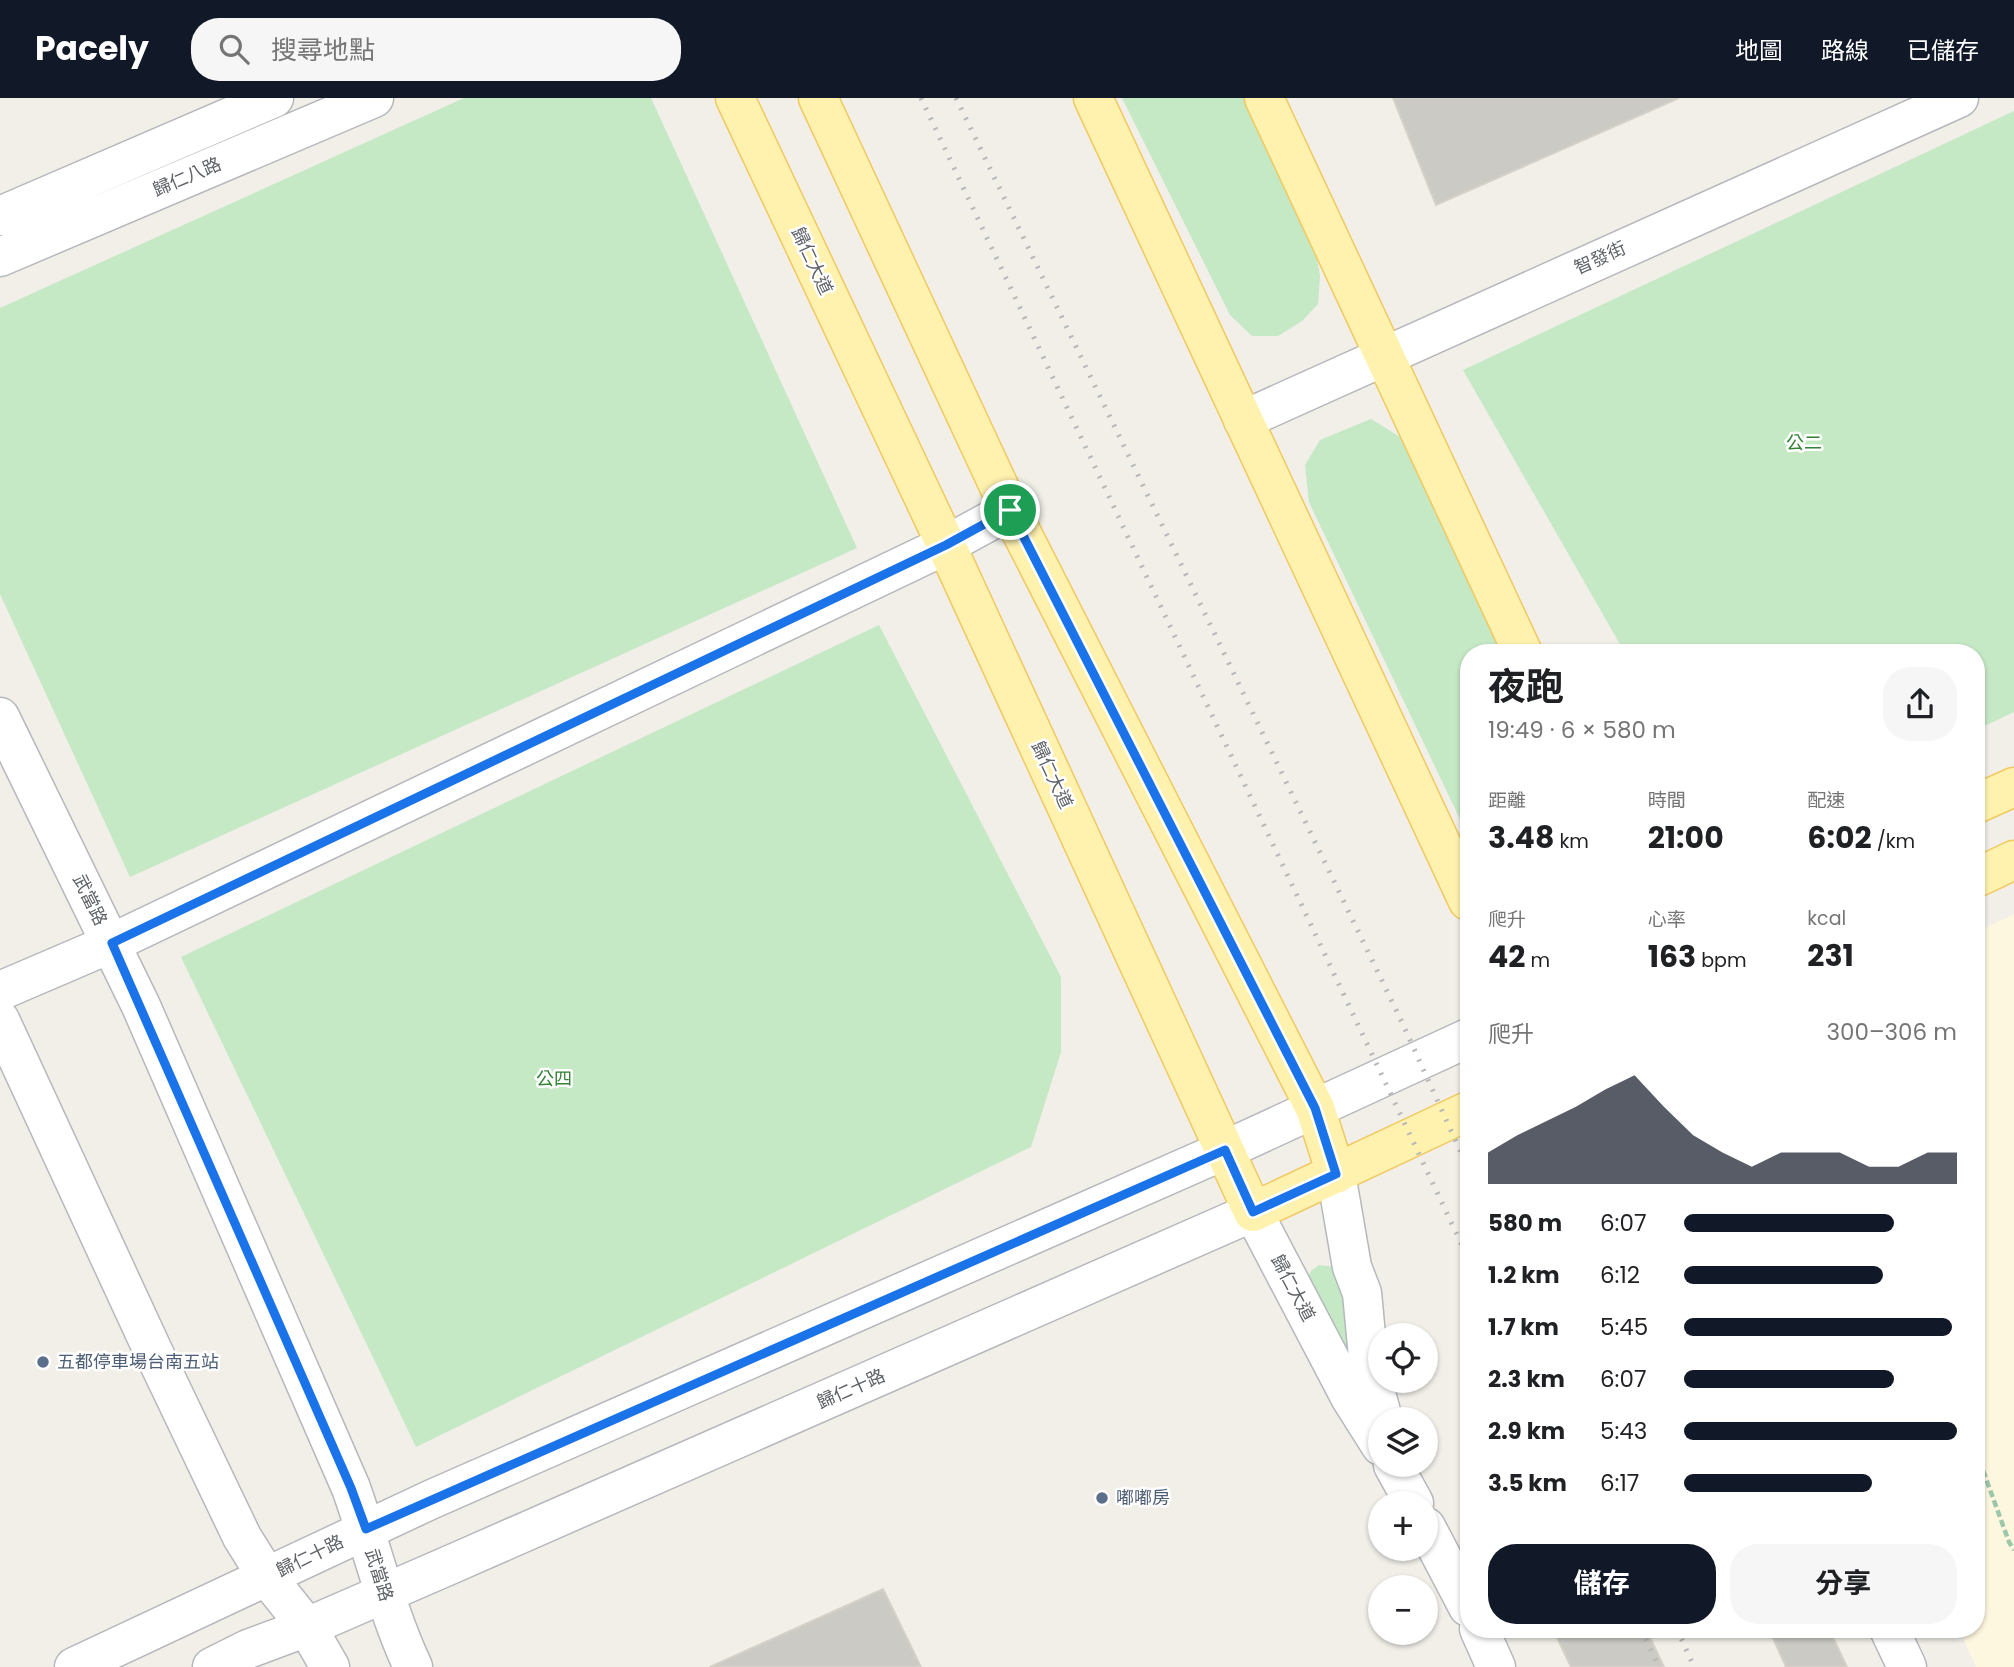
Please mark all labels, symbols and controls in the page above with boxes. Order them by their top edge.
search box [191,18,681,81]
text: Pacely [35,25,149,72]
icon: search [215,30,253,68]
text: 搜尋地點 [271,32,375,68]
text: 地圖 [1735,34,1783,67]
text: 路線 [1821,34,1869,67]
text: 已儲存 [1907,34,1979,67]
street label: 歸仁八路 [149,151,225,202]
street label: 歸仁大道 [786,223,839,299]
street label: 智發街 [1570,235,1630,280]
park label: 公二 [1786,430,1822,455]
pin [980,480,1040,540]
icon: arrive [991,491,1029,529]
text: 夜跑 [1488,660,1564,713]
button: share [1883,667,1957,741]
text: 19:49 · 6 × 580 m [1488,714,1676,746]
street label: 歸仁大道 [1026,737,1079,813]
text: 距離 [1488,787,1526,814]
text: 時間 [1648,787,1686,814]
text: 配速 [1807,787,1845,814]
text: 3.48 [1488,816,1554,859]
text: 21:00 [1648,816,1724,859]
text: 6:02 [1807,816,1872,859]
text: km [1554,828,1589,855]
text: /km [1872,828,1915,855]
street label: 武當路 [67,870,114,930]
text: kcal [1807,905,1846,932]
text: 爬升 [1488,906,1526,933]
text: 心率 [1648,906,1686,933]
text: 231 [1807,934,1854,977]
text: 42 [1488,935,1525,978]
text: 163 [1648,935,1696,978]
text: m [1525,947,1550,974]
text: bpm [1696,947,1747,974]
text: 300–306 m [1827,1016,1957,1048]
text: 爬升 [1488,1018,1534,1050]
park label: 公四 [536,1066,572,1091]
text: 580 m [1488,1207,1562,1239]
text: 6:07 [1600,1207,1647,1239]
street label: 歸仁大道 [1266,1250,1321,1325]
text: 1.2 km [1488,1259,1560,1291]
text: 6:12 [1600,1259,1640,1291]
text: 1.7 km [1488,1311,1559,1343]
text: 5:45 [1600,1311,1648,1343]
map controls [1368,1323,1438,1645]
button: locate [1368,1323,1438,1393]
place label: 五都停車場台南五站 [57,1349,219,1374]
marker: 五都停車場台南五站 [35,1354,51,1370]
street label: 歸仁十路 [813,1362,889,1415]
text: 2.3 km [1488,1363,1565,1395]
text: 6:07 [1600,1363,1647,1395]
button: layers [1368,1407,1438,1477]
text: 2.9 km [1488,1415,1565,1447]
text: 5:43 [1600,1415,1647,1447]
text: 3.5 km [1488,1467,1567,1499]
text: 6:17 [1600,1467,1639,1499]
place label: 嘟嘟房 [1116,1485,1170,1510]
marker: 嘟嘟房 [1094,1490,1110,1506]
button: + [1368,1491,1438,1561]
street label: 歸仁十路 [272,1529,348,1583]
button: 儲存 [1488,1544,1716,1624]
button: 分享 [1730,1544,1957,1624]
street label: 武當路 [360,1545,399,1604]
button: − [1368,1575,1438,1645]

